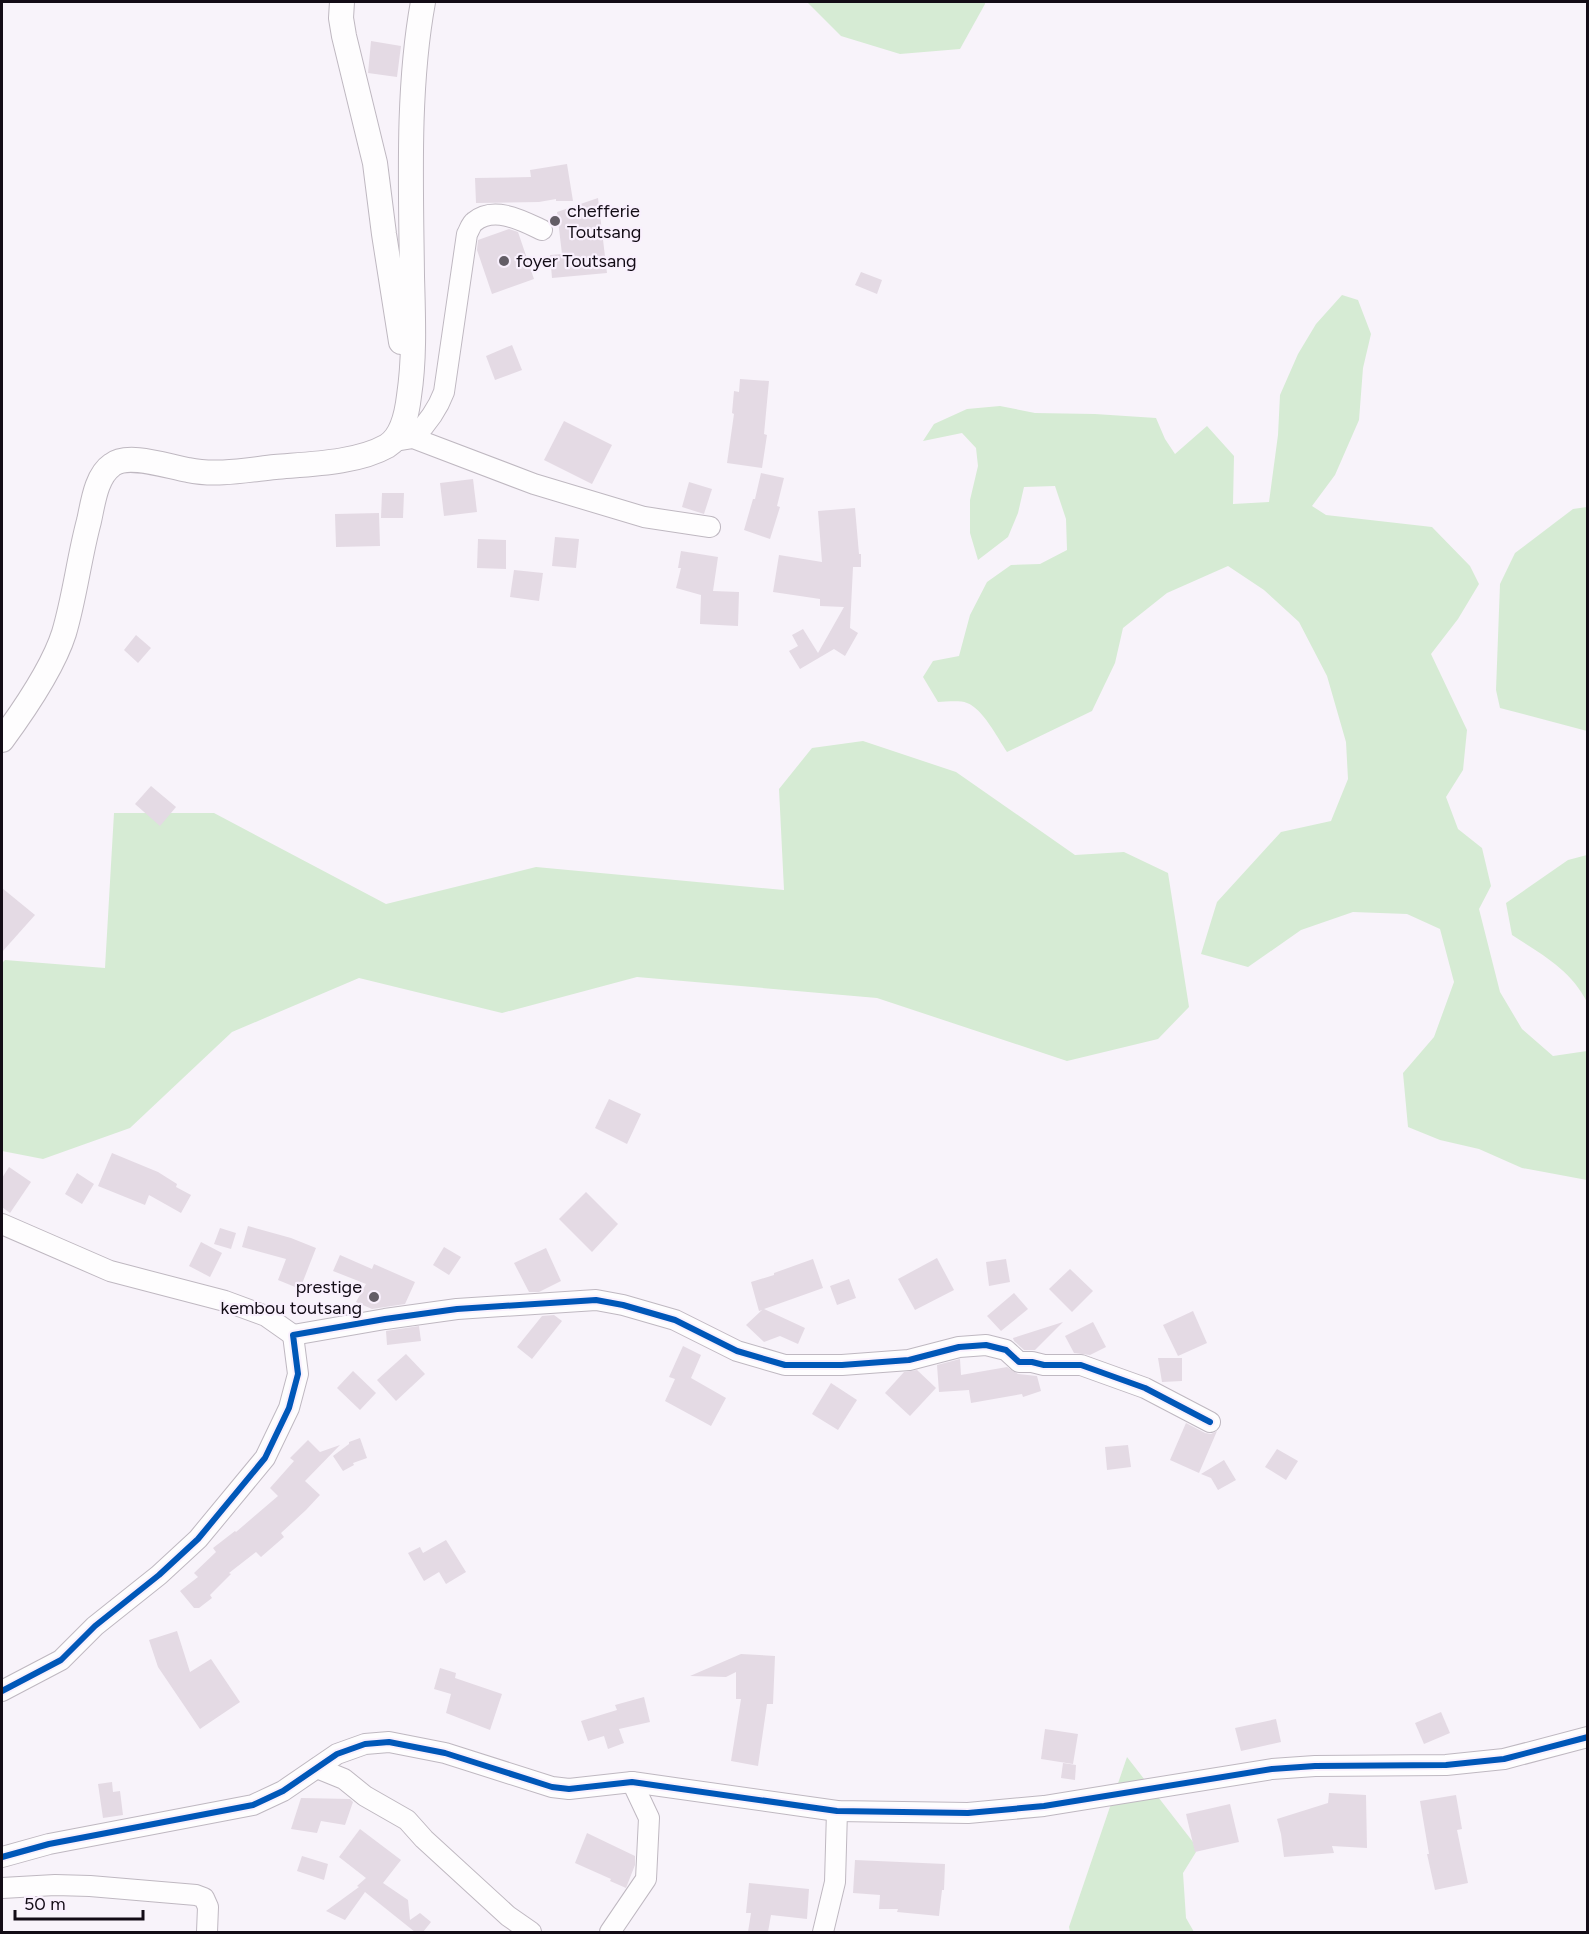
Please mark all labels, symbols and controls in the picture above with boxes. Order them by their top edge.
place label: chefferie Toutsang [567,200,641,243]
marker: chefferie Toutsang [548,214,562,228]
place label: foyer Toutsang [516,250,637,272]
marker: foyer Toutsang [497,254,511,268]
place label: prestige kembou toutsang [221,1276,362,1319]
marker: prestige kembou toutsang [367,1290,381,1304]
scale bar [15,1883,142,1921]
text: 50 m [24,1893,66,1915]

